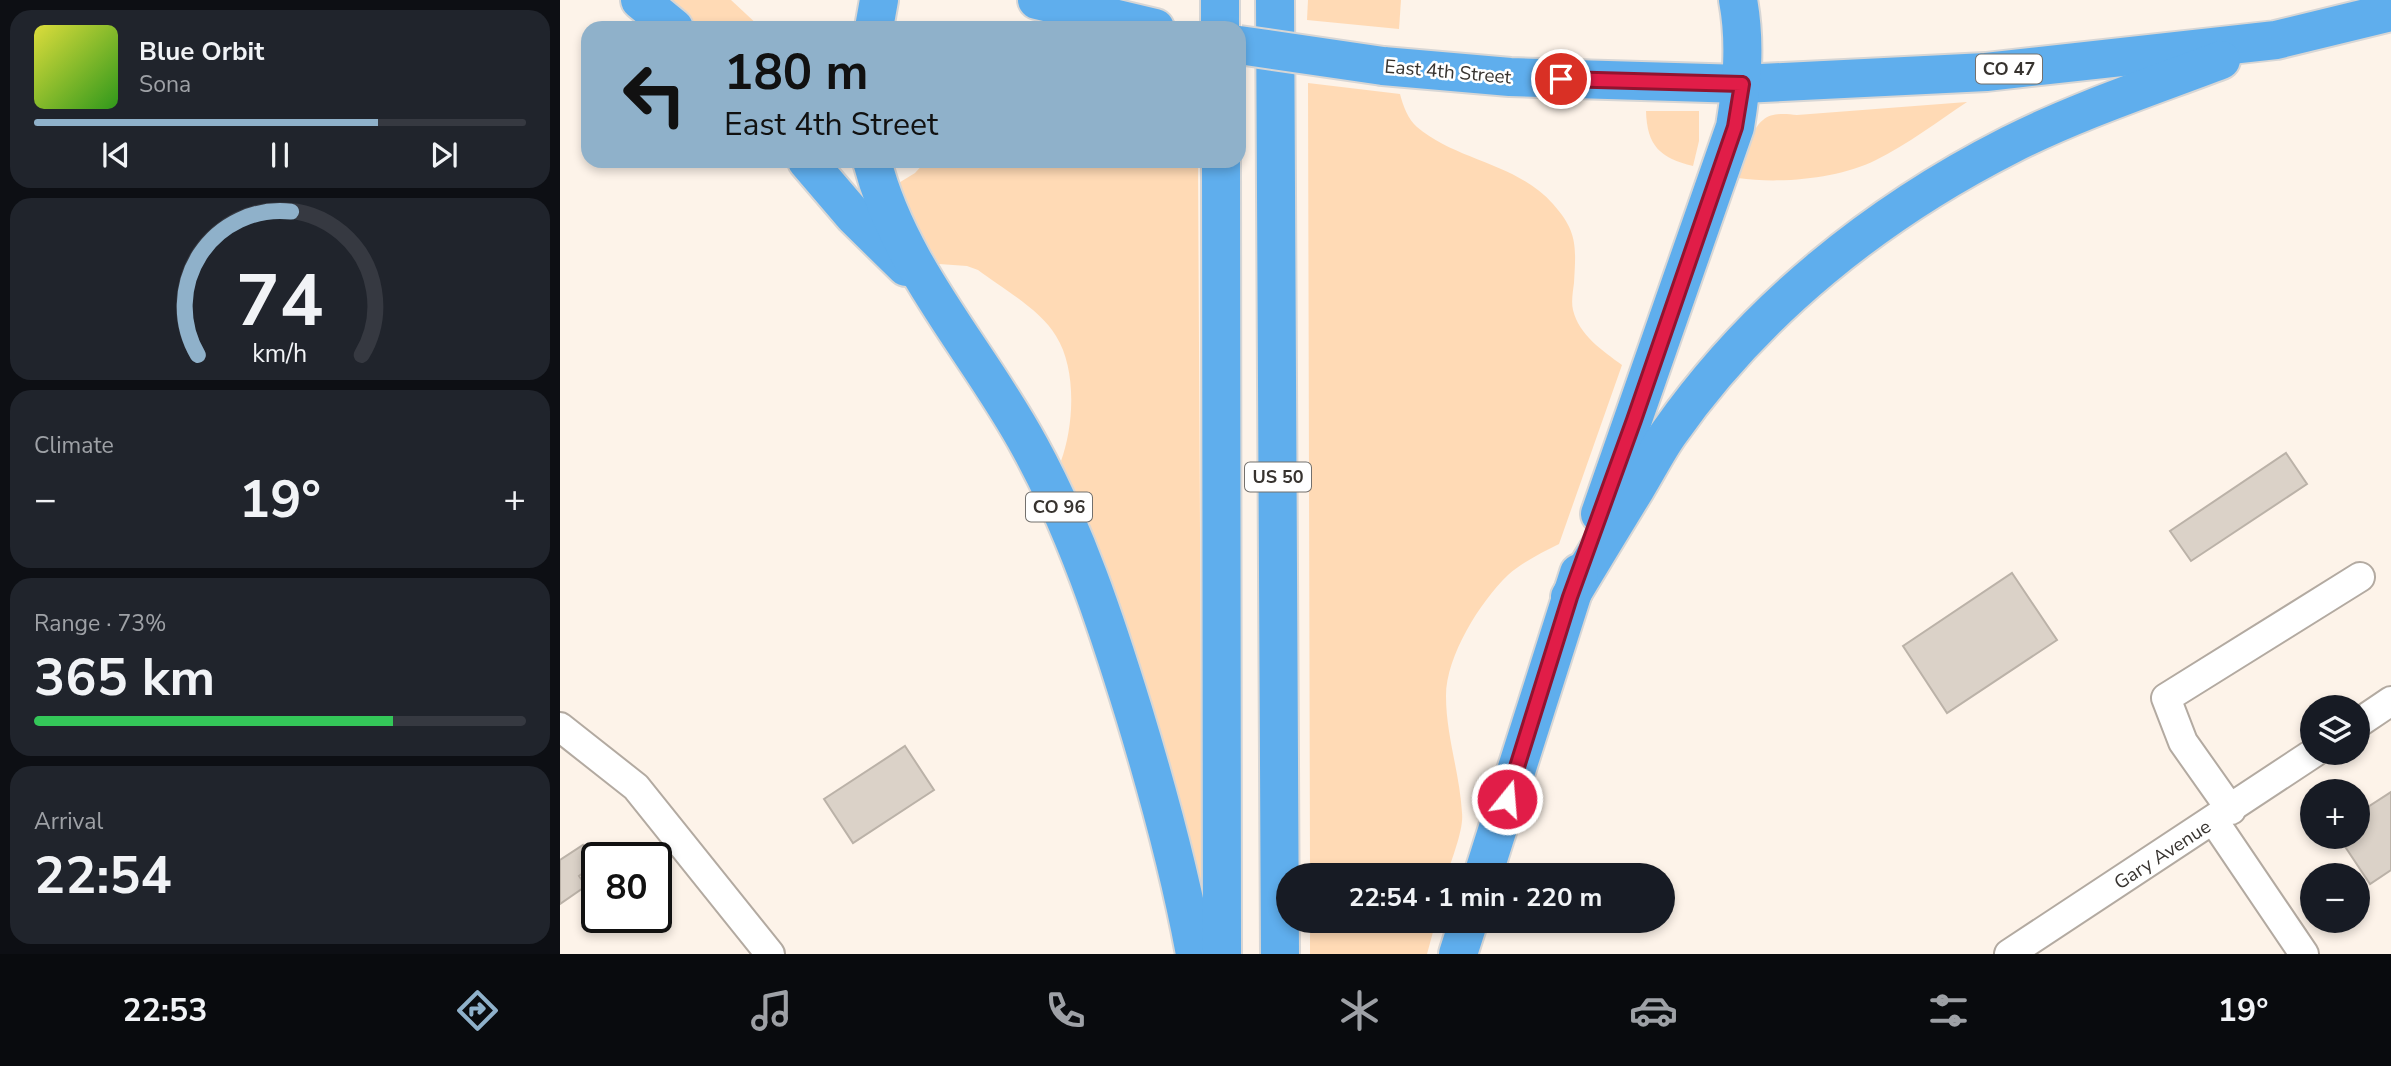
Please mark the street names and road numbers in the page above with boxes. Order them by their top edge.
street label: East 4th Street [1383,54,1513,91]
road number: CO 47 [1976,55,2042,84]
road number: US 50 [1245,462,1311,491]
road number: CO 96 [1026,492,1092,522]
street label: Gary Avenue [2109,814,2216,896]

